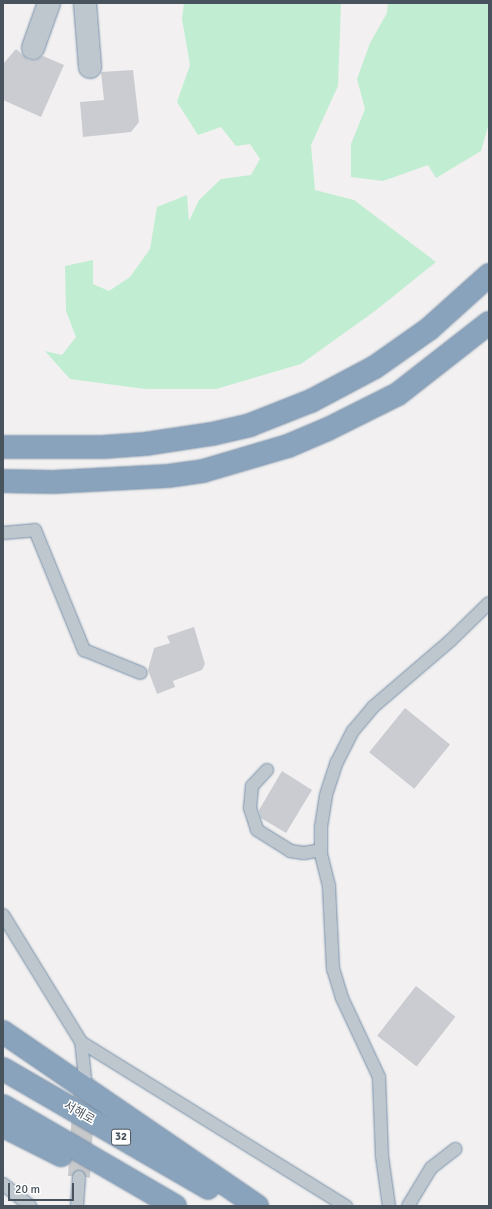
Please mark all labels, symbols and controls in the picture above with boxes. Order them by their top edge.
street label: 서해로 [61,1098,97,1128]
road number: 32 [111,1128,131,1146]
scale bar [10,1175,76,1201]
text: 20 m [15,1182,40,1197]

